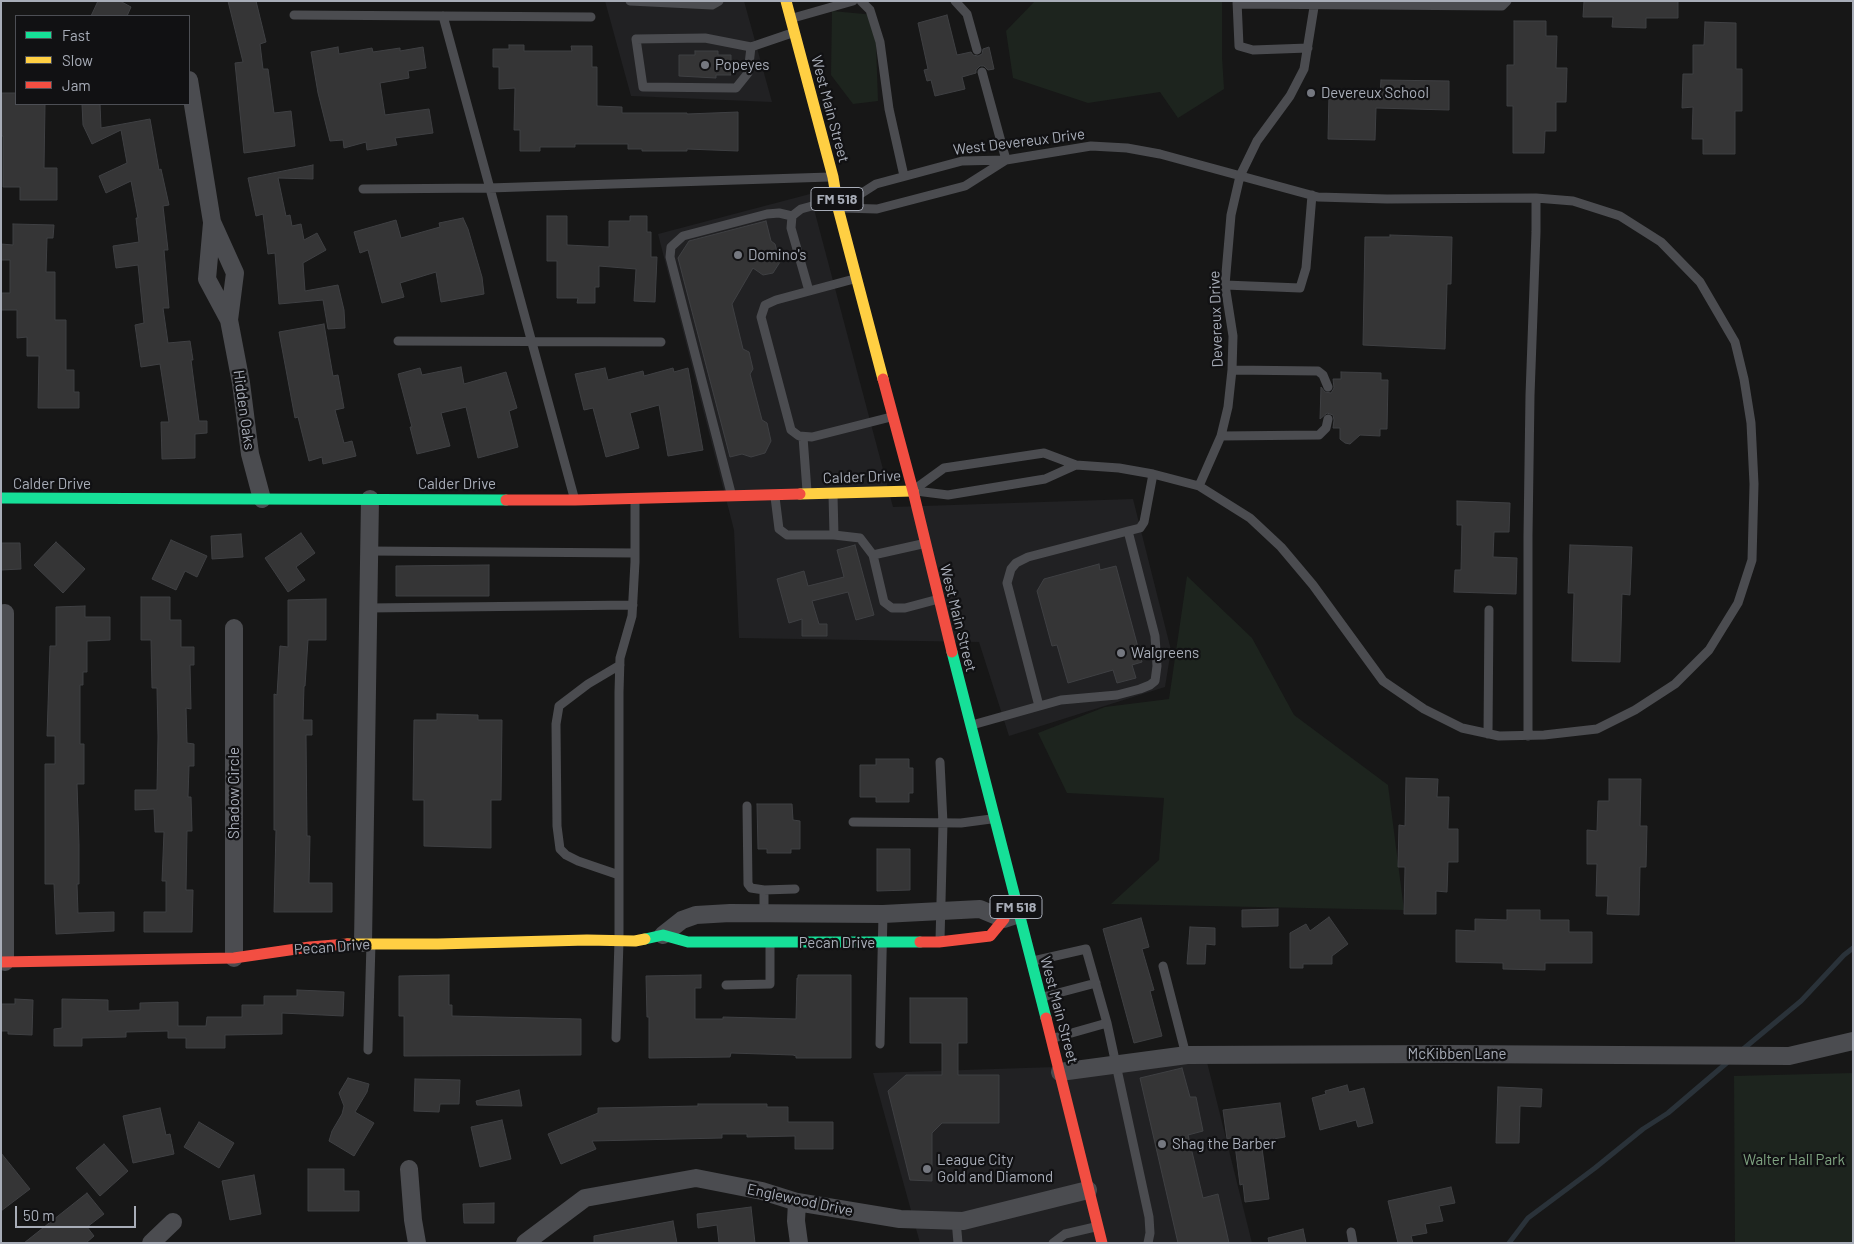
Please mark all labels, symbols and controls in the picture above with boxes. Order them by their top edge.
legend [15,15,190,105]
text: Fast [62,26,90,44]
text: Slow [62,51,93,69]
street label: West Main Street [807,53,853,165]
place label: Popeyes [715,56,769,74]
marker: Popeyes [699,59,711,71]
text: Jam [62,76,91,94]
place label: Devereux School [1321,84,1429,102]
marker: Devereux School [1305,87,1317,99]
street label: West Devereux Drive [952,125,1086,159]
road number: FM 518 [811,188,863,210]
place label: Domino's [748,246,806,264]
marker: Domino's [732,249,744,261]
street label: Devereux Drive [1205,270,1227,368]
street label: Hidden Oaks [229,369,259,451]
street label: Calder Drive [823,467,901,487]
street label: Calder Drive [13,475,91,493]
street label: Calder Drive [418,475,496,493]
street label: West Main Street [936,562,980,674]
place label: Walgreens [1131,644,1199,662]
marker: Walgreens [1115,647,1127,659]
street label: Shadow Circle [225,747,243,839]
road number: FM 518 [990,896,1042,919]
street label: Pecan Drive [799,934,875,952]
street label: Pecan Drive [293,935,371,959]
street label: West Main Street [1036,954,1082,1066]
street label: McKibben Lane [1407,1045,1507,1063]
place label: Shag the Barber [1172,1135,1276,1153]
marker: Shag the Barber [1156,1138,1168,1150]
place label: League City Gold and Diamond [937,1151,1053,1186]
park label: Walter Hall Park [1743,1151,1845,1169]
marker: League City Gold and Diamond [921,1163,933,1175]
street label: Englewood Drive [745,1180,855,1220]
scale bar [18,1196,139,1228]
text: 50 m [23,1206,55,1224]

